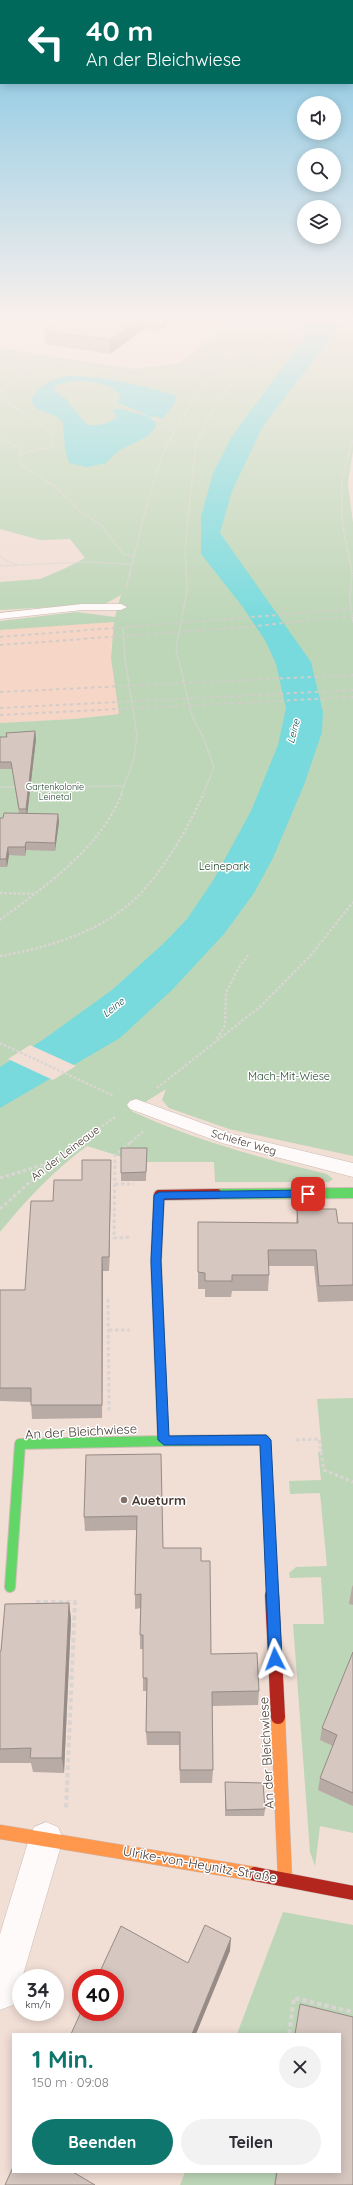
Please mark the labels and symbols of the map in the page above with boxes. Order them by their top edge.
water label: Leine [284,717,303,745]
park label: Gartenkolonie Leinetal [26,781,84,802]
park label: Leinepark [199,859,249,873]
water label: Leine [100,994,127,1020]
park label: Mach-Mit-Wiese [248,1069,330,1083]
street label: An der Leineaue [28,1123,102,1183]
street label: Schiefer Weg [210,1126,278,1158]
pin [291,1177,325,1211]
street label: An der Bleichwiese [25,1420,137,1442]
place label: Aueturm [132,1492,186,1508]
marker: Aueturm [119,1495,129,1505]
position arrow [254,1638,296,1680]
street label: An der Bleichwiese [255,1697,277,1809]
street label: Ulrike-von-Heynitz-Straße [122,1843,278,1885]
speed limit sign: 40 [72,1969,124,2021]

